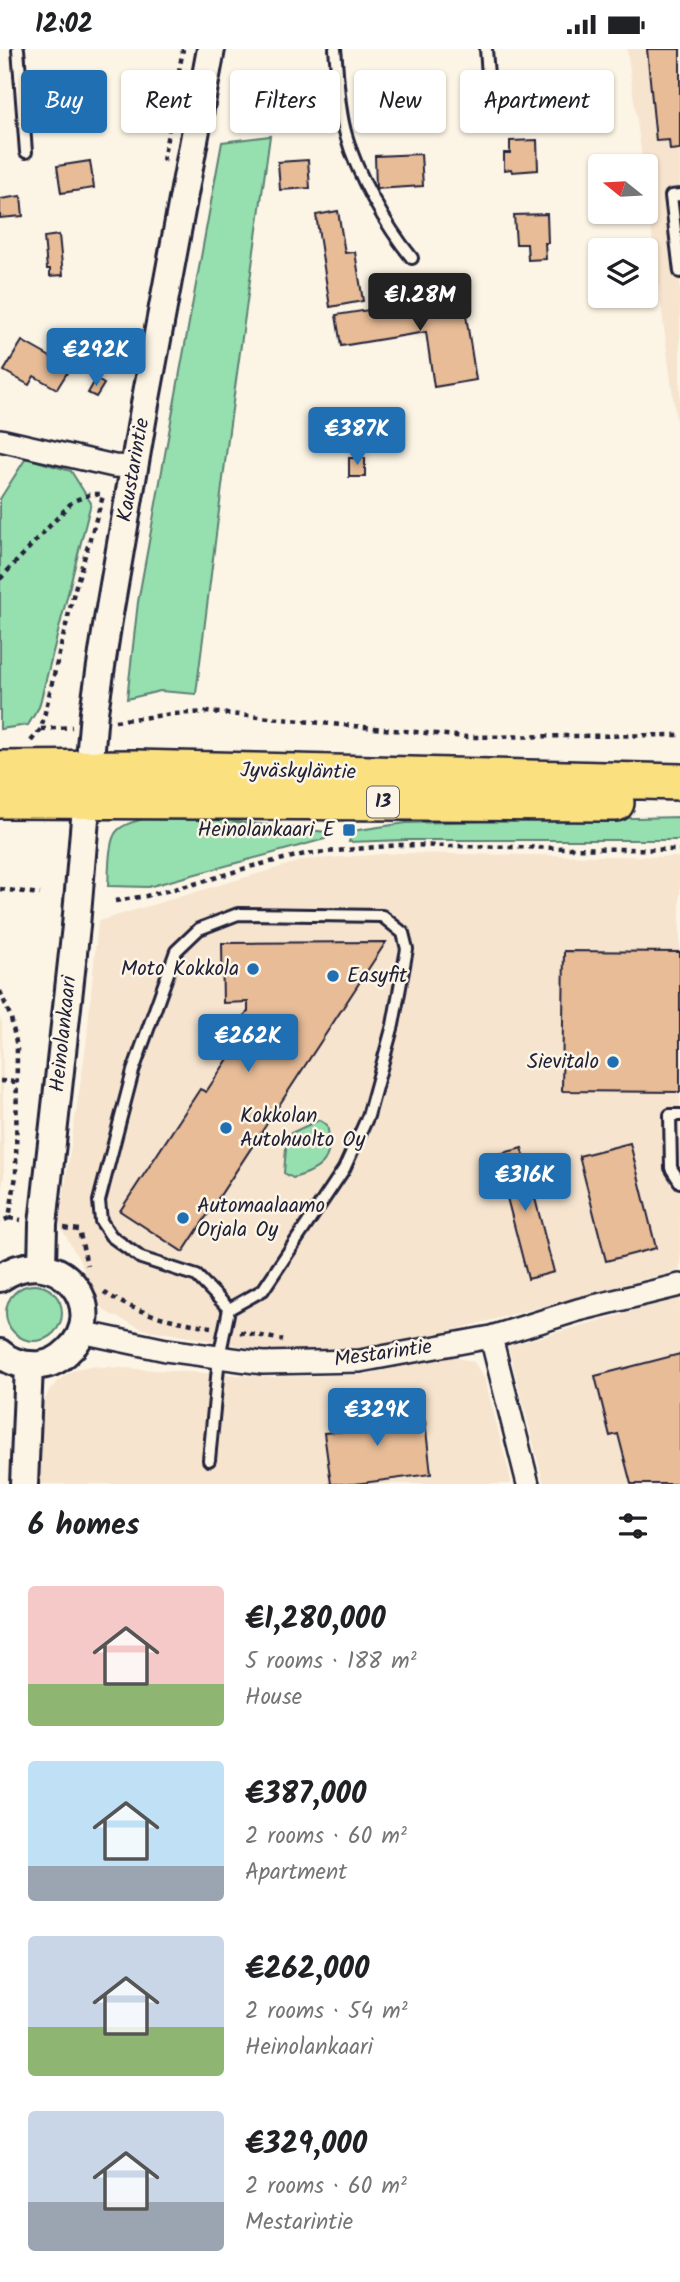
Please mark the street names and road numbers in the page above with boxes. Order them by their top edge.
street label: Kaustarintie [109,415,159,525]
street label: Jyväskyläntie [240,754,357,790]
road number: 13 [367,787,399,817]
street label: Heinolankaari [41,973,87,1094]
street label: Mestarintie [332,1331,435,1377]

